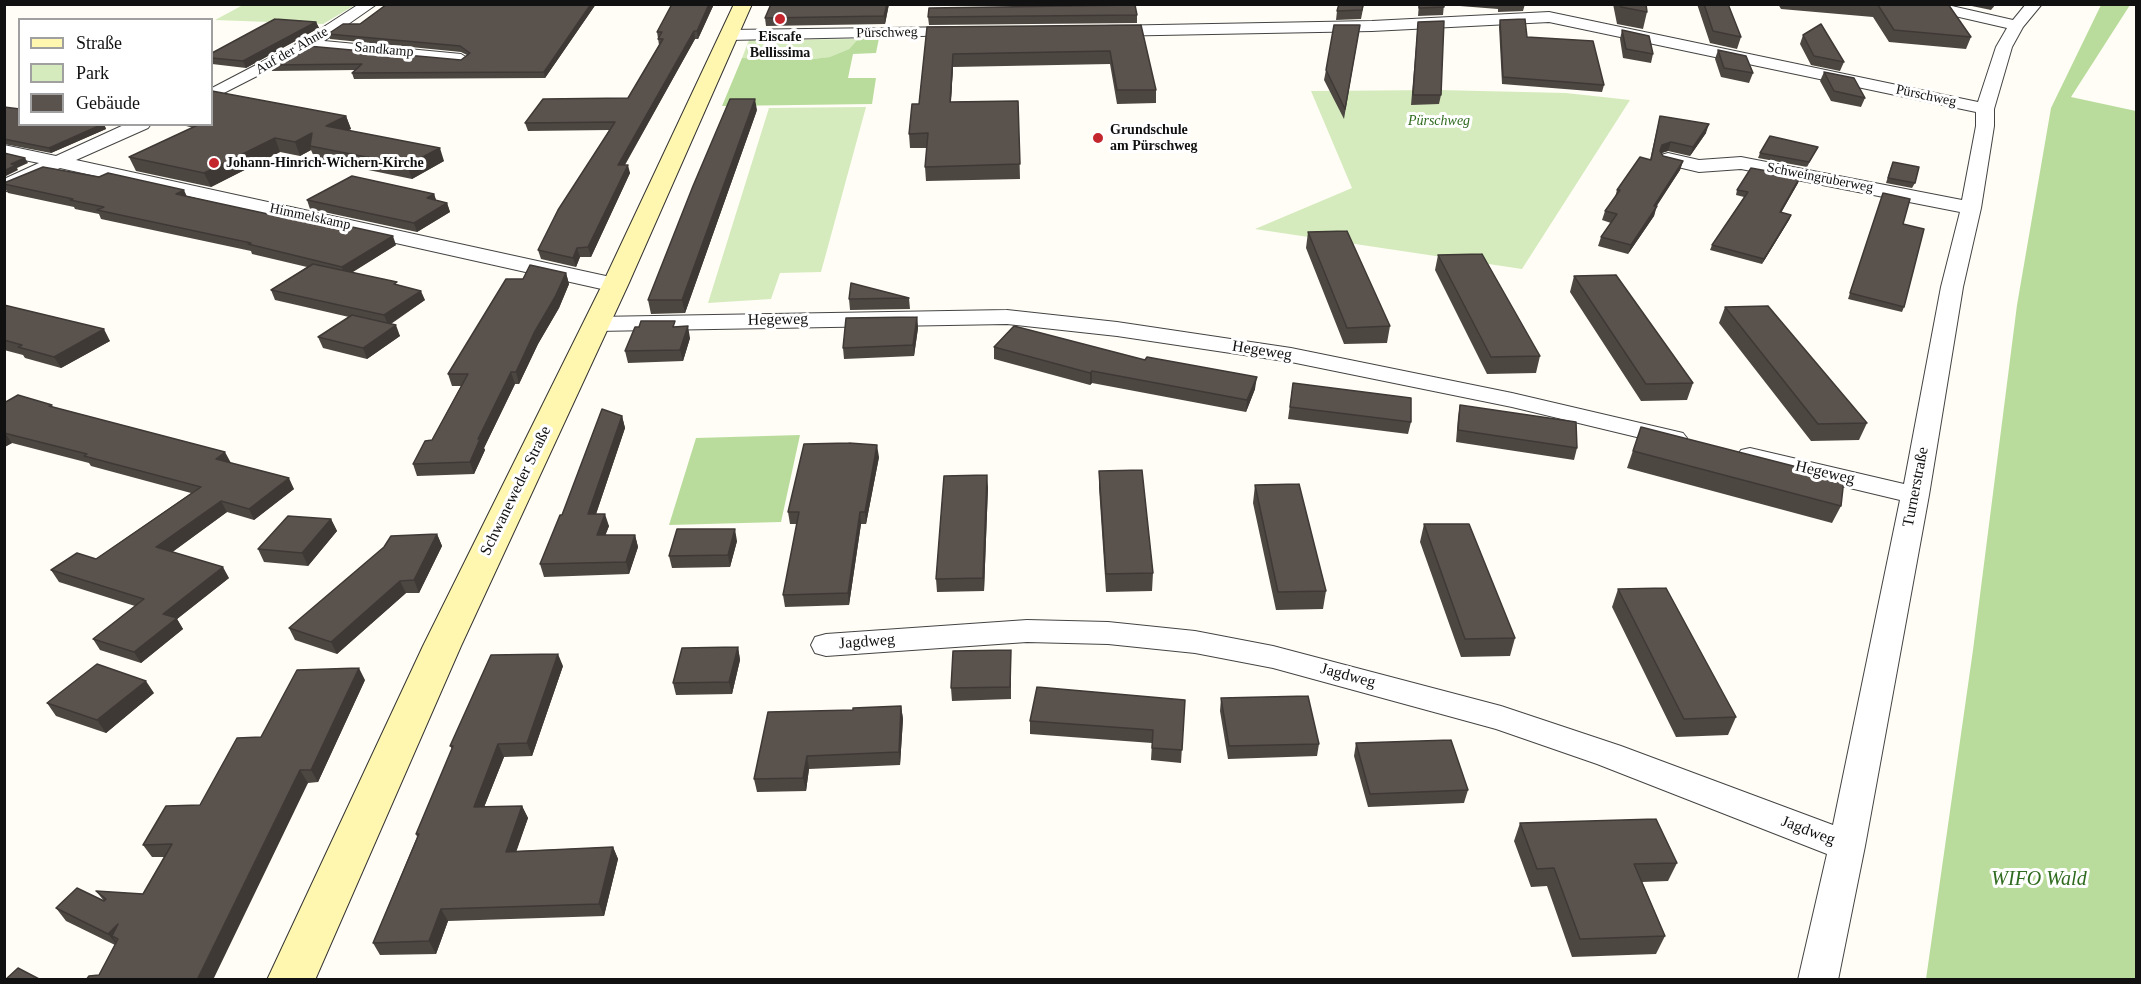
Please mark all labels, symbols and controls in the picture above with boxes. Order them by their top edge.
marker: Eiscafe Bellissima [773,12,787,26]
legend [18,18,213,126]
street label: Auf der Ahnte [253,24,331,78]
street label: Pürschweg [856,24,918,42]
place label: Eiscafe Bellissima [750,29,810,62]
text: Straße [76,33,122,53]
street label: Sandkamp [354,39,414,61]
text: Park [76,63,109,83]
street label: Pürschweg [1894,81,1958,111]
text: Gebäude [76,93,140,113]
park label: Pürschweg [1408,113,1470,129]
place label: Grundschule am Pürschweg [1110,122,1197,154]
marker: Grundschule am Pürschweg [1091,131,1105,145]
place label: Johann-Hinrich-Wichern-Kirche [226,155,424,171]
marker: Johann-Hinrich-Wichern-Kirche [207,156,221,170]
street label: Schweingruberweg [1765,159,1875,197]
street label: Himmelskamp [268,200,352,234]
street label: Hegeweg [748,310,808,330]
street label: Hegeweg [1231,337,1293,365]
street label: Schwaneweder Straße [476,423,556,559]
street label: Turnerstraße [1899,445,1933,529]
street label: Hegeweg [1793,457,1857,489]
street label: Jagdweg [838,630,896,654]
street label: Jagdweg [1318,659,1378,693]
street label: Jagdweg [1778,812,1838,850]
park label: WIFO Wald [1991,868,2087,892]

